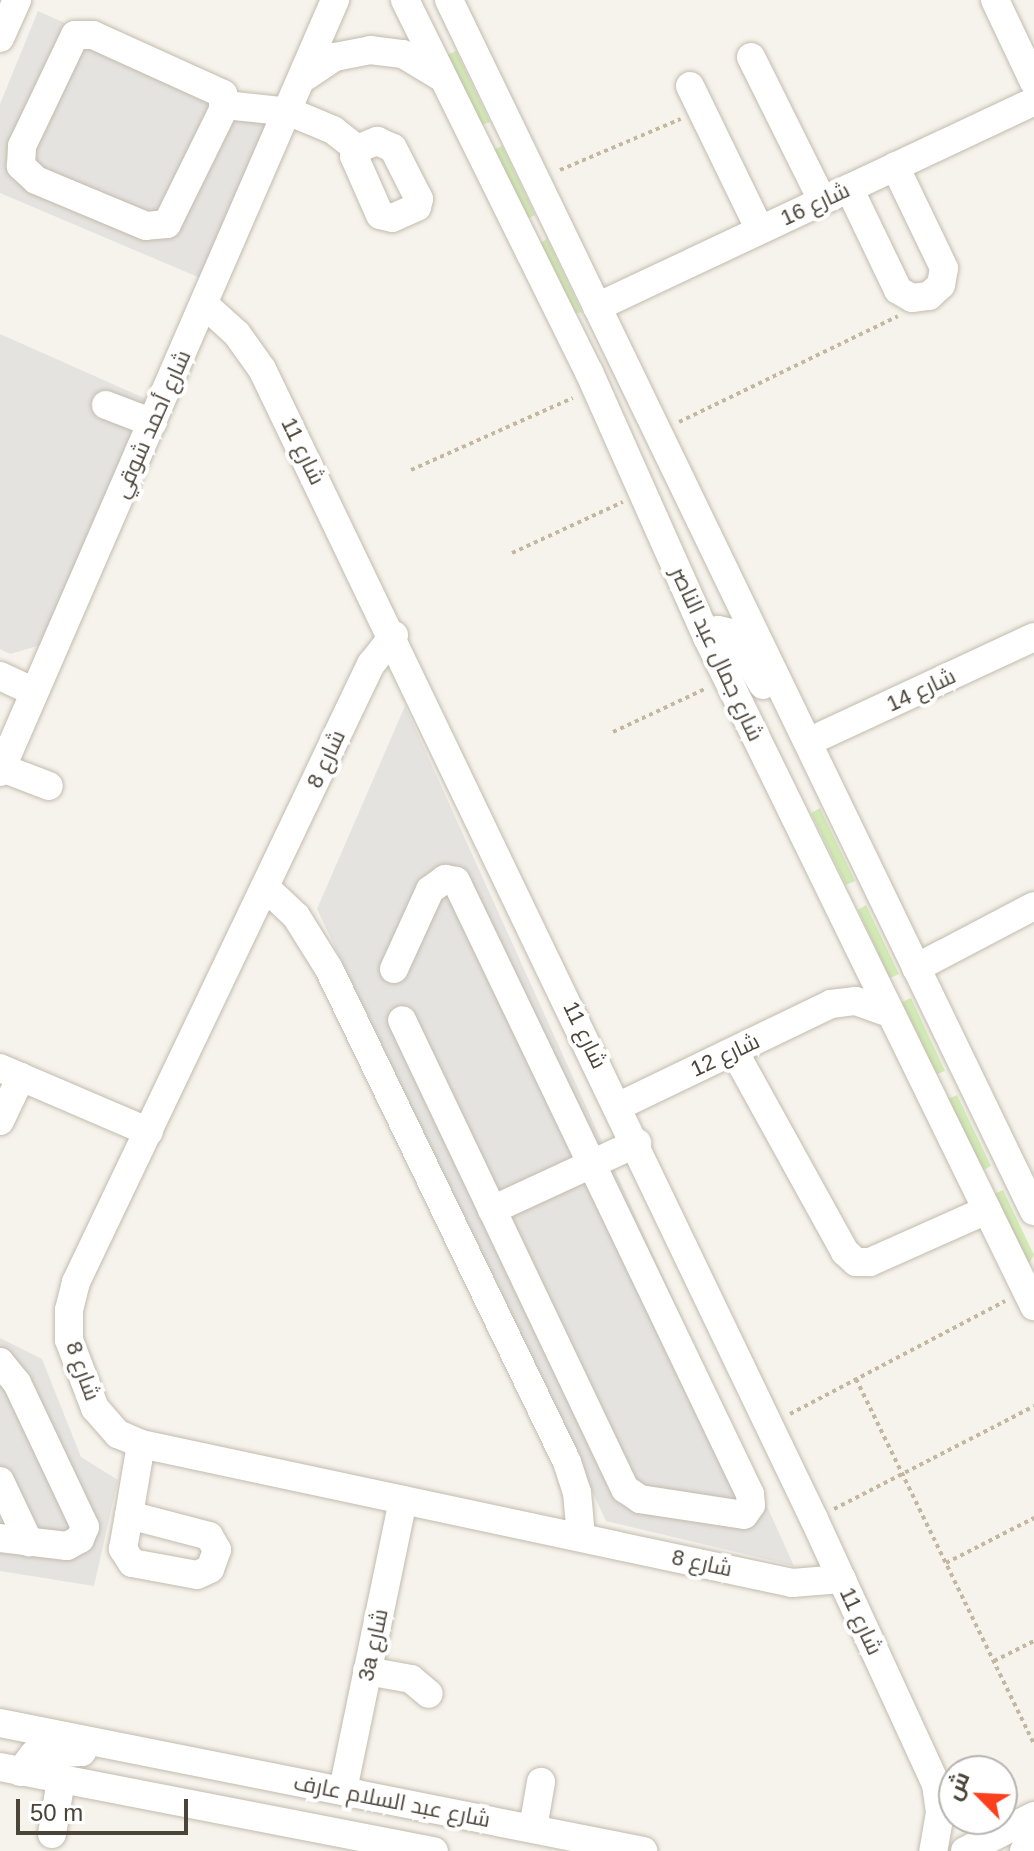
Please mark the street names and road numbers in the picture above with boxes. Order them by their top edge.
street label: شارع 16 [776,177,854,231]
street label: شارع أحمد شوقي [108,346,196,502]
street label: شارع 11 [275,413,331,489]
street label: شارع جمال عبد الناصر [665,563,769,745]
street label: شارع 14 [882,663,960,717]
street label: شارع 8 [301,726,351,792]
street label: شارع 11 [557,997,613,1073]
street label: شارع 12 [686,1028,764,1082]
street label: شارع 8 [60,1338,106,1404]
street label: شارع 8 [669,1544,735,1582]
street label: شارع 11 [834,1583,888,1659]
street label: 3a شارع [352,1606,394,1684]
street label: شارع عبد السلام عارف [291,1769,493,1833]

